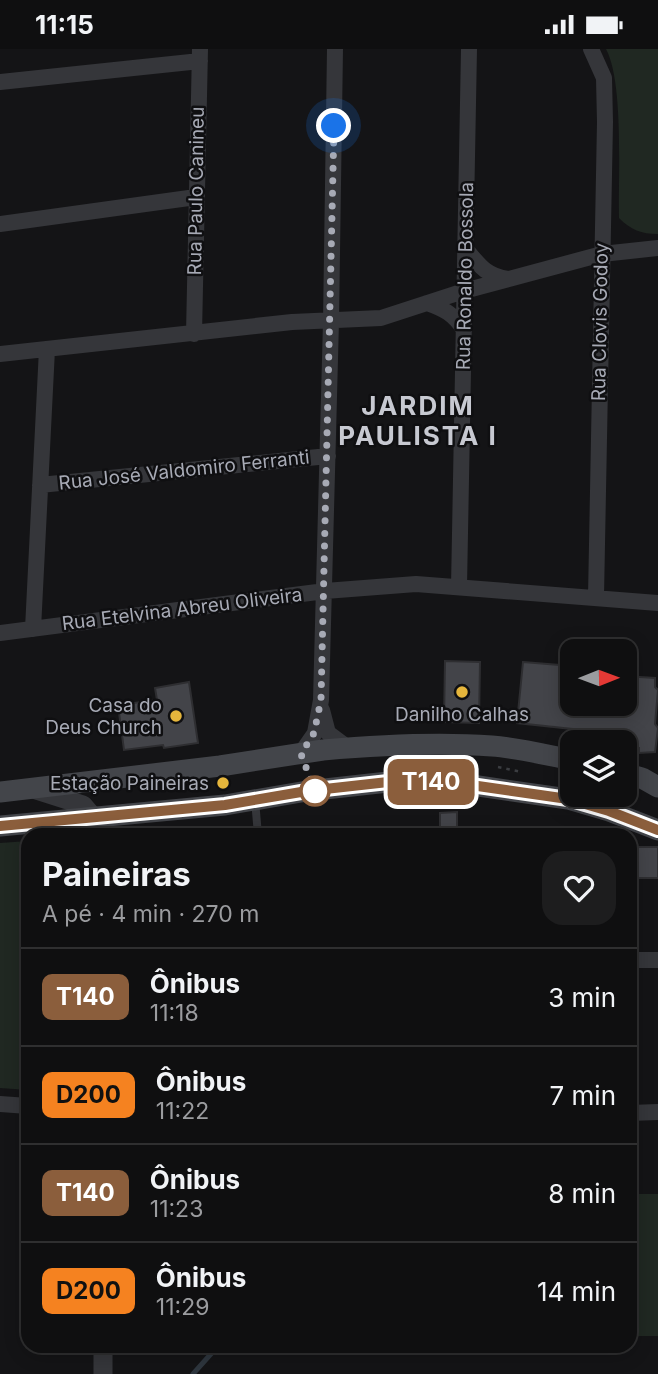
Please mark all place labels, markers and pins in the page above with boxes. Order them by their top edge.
marker: Danilho Calhas [454,684,470,700]
place label: Casa do Deus Church [45,694,162,739]
place label: Danilho Calhas [395,703,529,726]
marker: Casa do Deus Church [168,708,184,724]
place label: Estação Paineiras [50,772,209,795]
marker: Estação Paineiras [215,775,231,791]
unlabelled marker [300,776,330,806]

